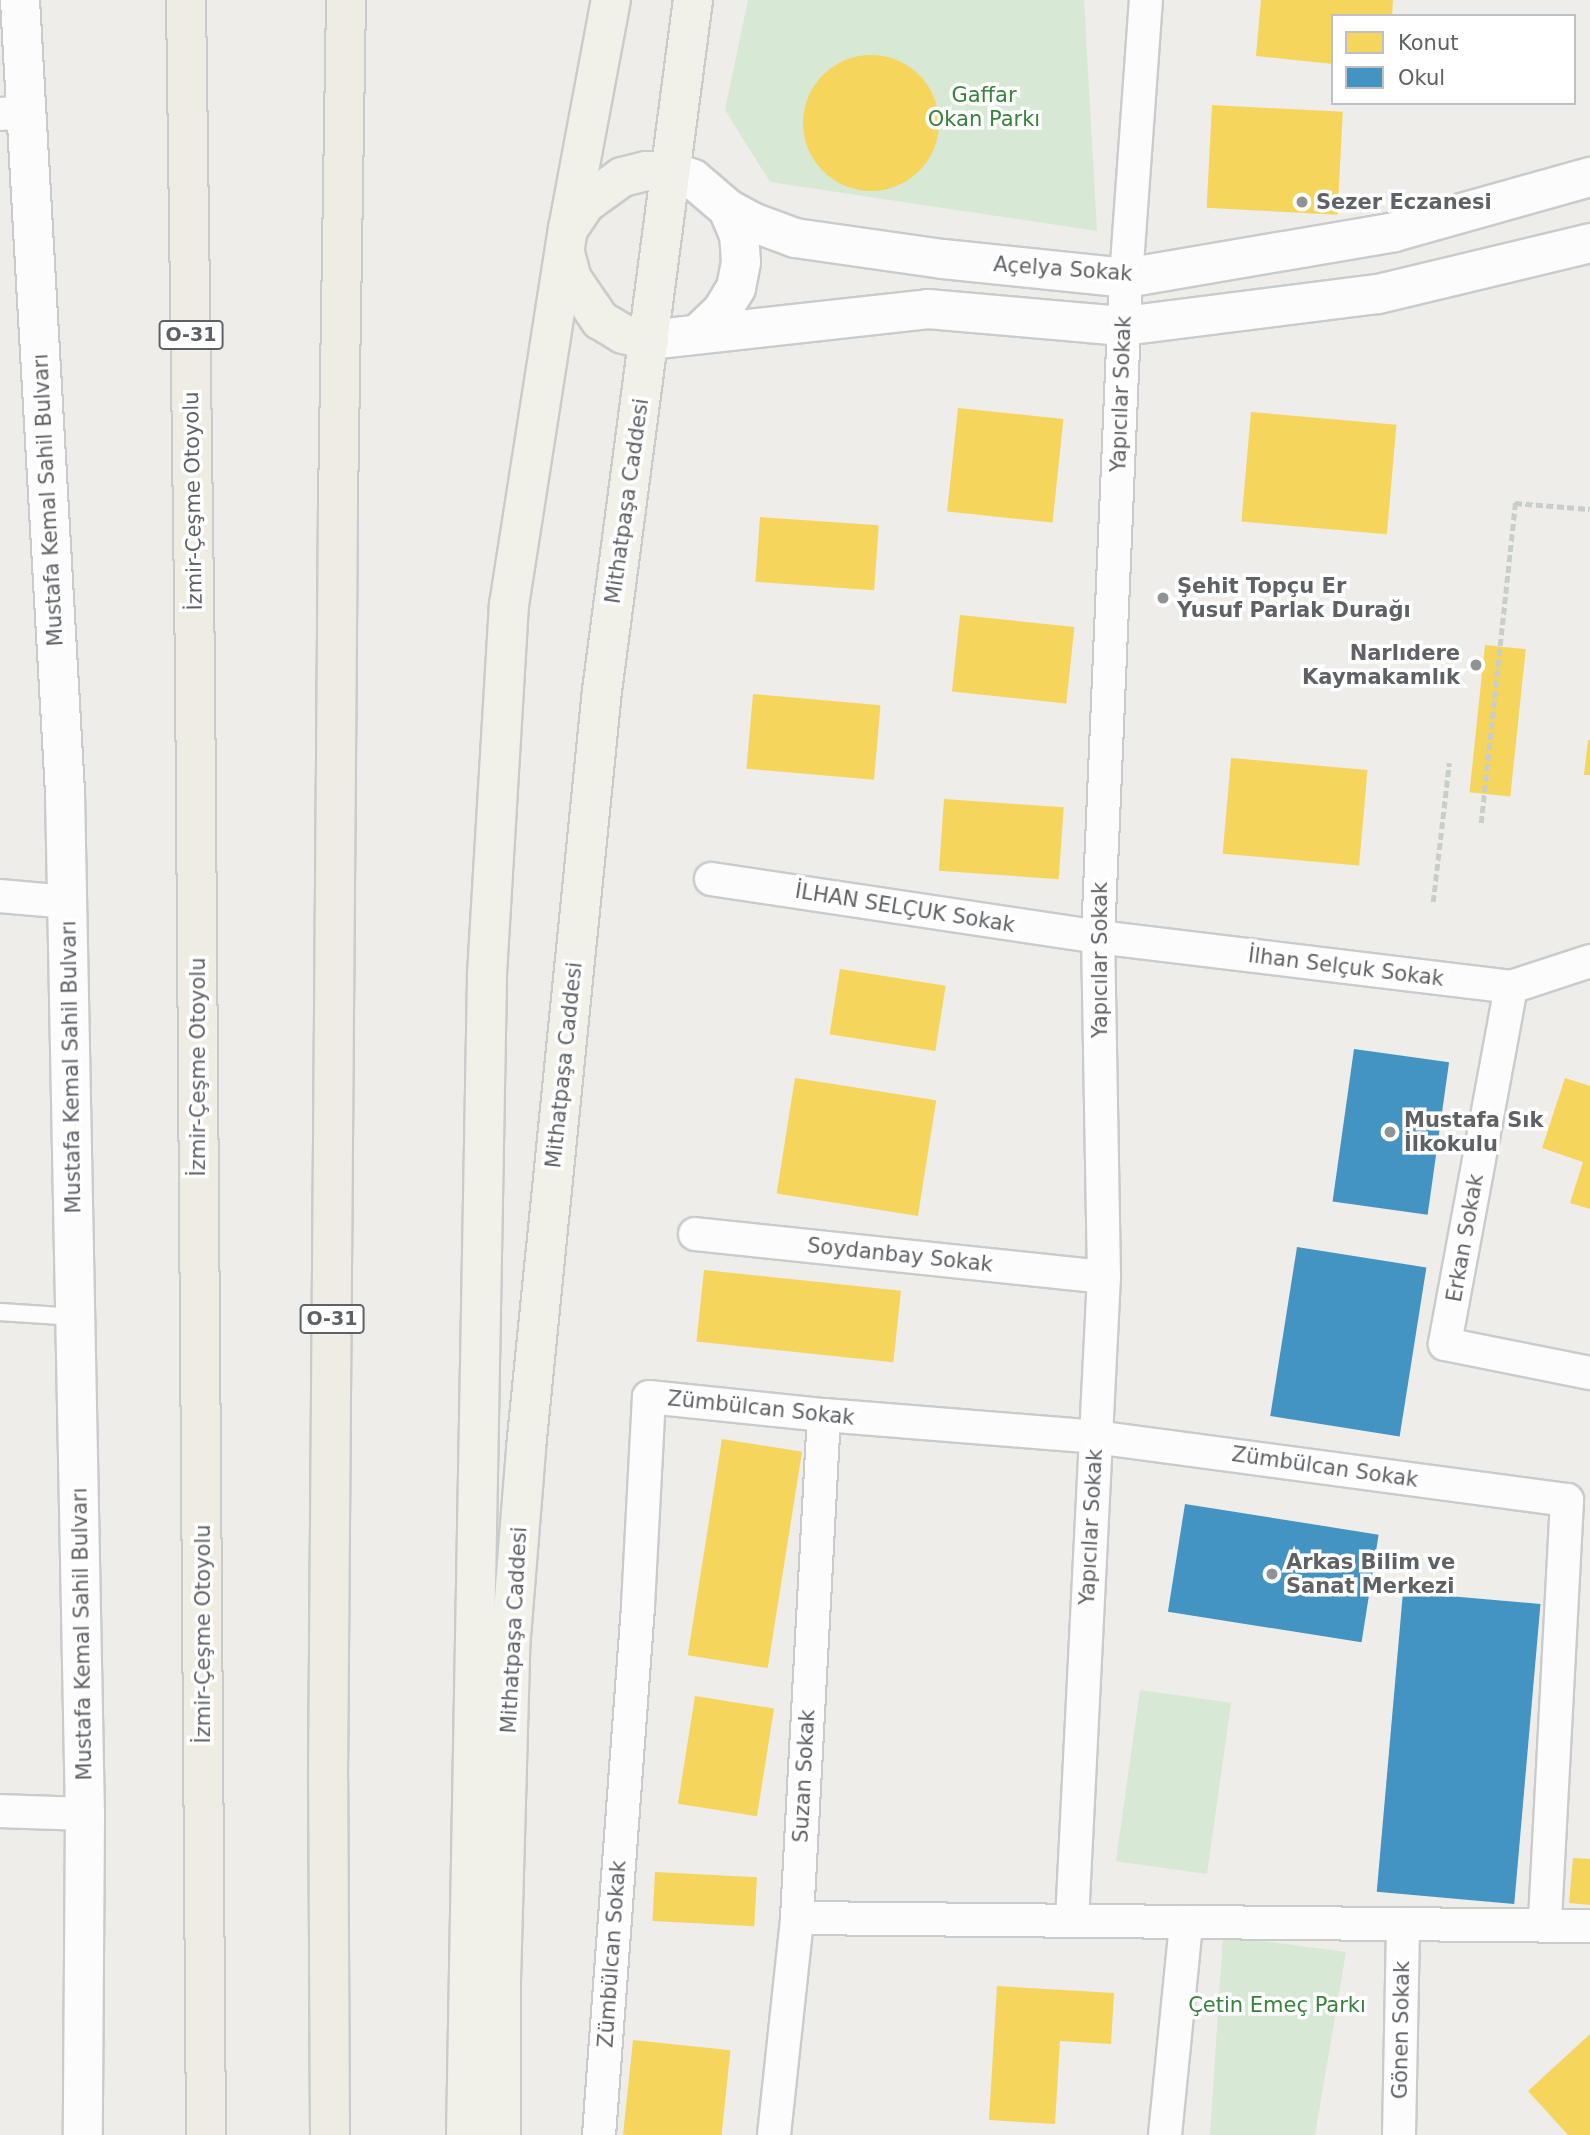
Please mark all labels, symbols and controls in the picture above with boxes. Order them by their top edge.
legend [1331,14,1576,105]
text: Konut [1398,31,1458,55]
text: Okul [1398,66,1445,90]
park label: Gaffar Okan Parkı [928,82,1040,132]
place label: Sezer Eczanesi [1316,189,1492,215]
marker: Sezer Eczanesi [1294,194,1310,210]
street label: Açelya Sokak [993,252,1133,286]
street label: Yapıcılar Sokak [1106,315,1136,473]
road number: O-31 [158,320,224,350]
street label: Mustafa Kemal Sahil Bulvarı [28,353,68,647]
street label: İzmir-Çeşme Otoyolu [178,391,208,611]
street label: Mithatpaşa Caddesi [600,397,654,605]
place label: Şehit Topçu Er Yusuf Parlak Durağı [1177,573,1411,623]
marker: Şehit Topçu Er Yusuf Parlak Durağı [1155,590,1171,606]
place label: Narlıdere Kaymakamlık [1302,640,1460,690]
marker: Narlıdere Kaymakamlık [1466,655,1486,675]
street label: İLHAN SELÇUK Sokak [793,878,1017,938]
street label: Yapıcılar Sokak [1087,882,1113,1038]
street label: Mustafa Kemal Sahil Bulvarı [56,920,86,1214]
street label: İlhan Selçuk Sokak [1247,942,1445,992]
street label: İzmir-Çeşme Otoyolu [185,958,211,1176]
street label: Mithatpaşa Caddesi [541,961,587,1169]
place label: Mustafa Sık İlkokulu [1404,1107,1543,1157]
marker: Mustafa Sık İlkokulu [1382,1124,1398,1140]
street label: Erkan Sokak [1441,1172,1489,1304]
street label: Soydanbay Sokak [806,1233,994,1277]
road number: O-31 [299,1303,365,1334]
street label: Zümbülcan Sokak [666,1386,856,1430]
street label: Zümbülcan Sokak [1230,1441,1420,1493]
street label: Yapıcılar Sokak [1074,1448,1108,1606]
street label: Mustafa Kemal Sahil Bulvarı [67,1487,97,1781]
street label: İzmir-Çeşme Otoyolu [190,1525,216,1743]
street label: Mithatpaşa Caddesi [496,1526,532,1734]
place label: Arkas Bilim ve Sanat Merkezi [1286,1549,1455,1599]
marker: Arkas Bilim ve Sanat Merkezi [1264,1566,1280,1582]
street label: Suzan Sokak [788,1709,820,1843]
street label: Zümbülcan Sokak [593,1859,631,2049]
street label: Gönen Sokak [1387,1961,1415,2099]
park label: Çetin Emeç Parkı [1188,1992,1366,2018]

